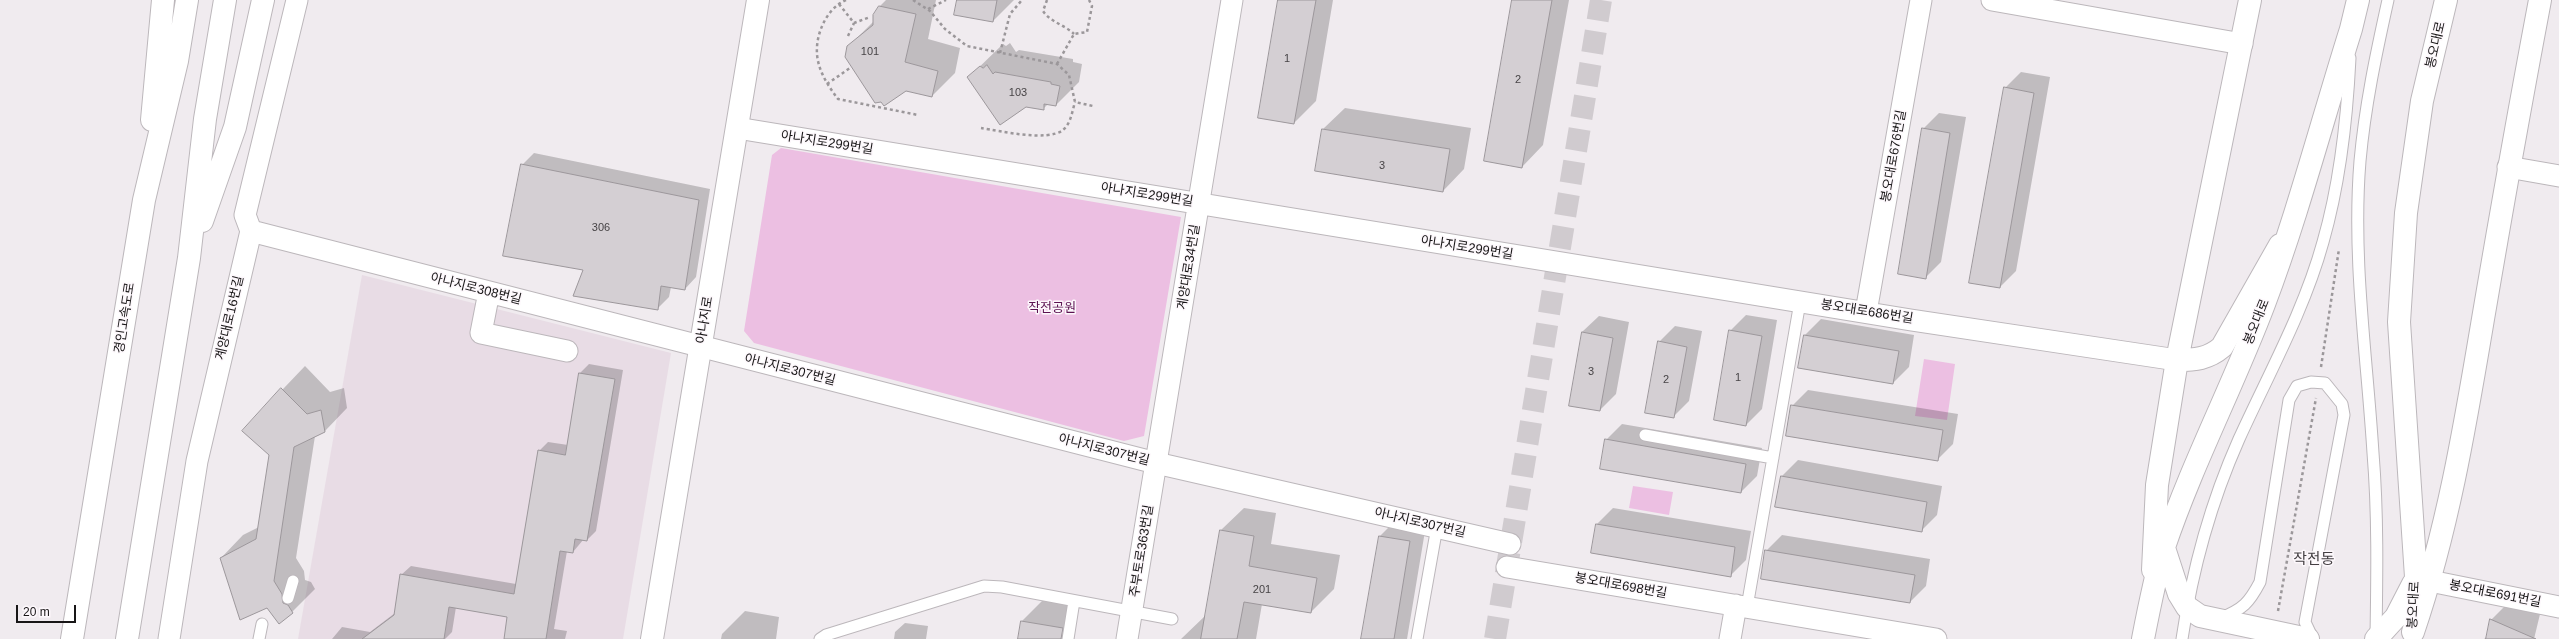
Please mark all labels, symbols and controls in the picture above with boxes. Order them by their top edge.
street label: 봉오대로 [2423,20,2449,70]
house number: 101 [861,45,879,59]
house number: 1 [1284,52,1290,66]
house number: 2 [1515,73,1521,87]
house number: 103 [1009,86,1027,100]
street label: 봉오대로676번길 [1878,109,1910,203]
street label: 아나지로299번길 [780,128,874,158]
house number: 3 [1379,159,1385,173]
street label: 아나지로299번길 [1100,180,1194,210]
house number: 306 [592,221,610,235]
street label: 계양대로34번길 [1175,223,1203,311]
street label: 아나지로299번길 [1420,233,1514,263]
street label: 아나지로308번길 [429,270,523,308]
street label: 계양대로16번길 [213,274,247,362]
street label: 경인고속도로 [112,281,138,355]
street label: 아나지로 [694,295,716,345]
street label: 봉오대로686번길 [1820,297,1914,327]
street label: 봉오대로 [2241,297,2273,347]
park label: 작전공원 [1028,300,1076,316]
street label: 아나지로307번길 [743,351,837,389]
house number: 3 [1588,365,1594,379]
house number: 1 [1735,371,1741,385]
house number: 2 [1663,373,1669,387]
street label: 아나지로307번길 [1057,431,1151,469]
street label: 주부토로363번길 [1127,504,1157,598]
street label: 아나지로307번길 [1373,505,1467,541]
district label: 작전동 [2293,551,2335,569]
street label: 봉오대로698번길 [1574,570,1668,602]
street label: 봉오대로691번길 [2448,577,2542,611]
street label: 봉오대로 [2405,581,2423,629]
house number: 201 [1253,583,1271,597]
scale bar [18,597,78,623]
text: 20 m [23,605,50,619]

